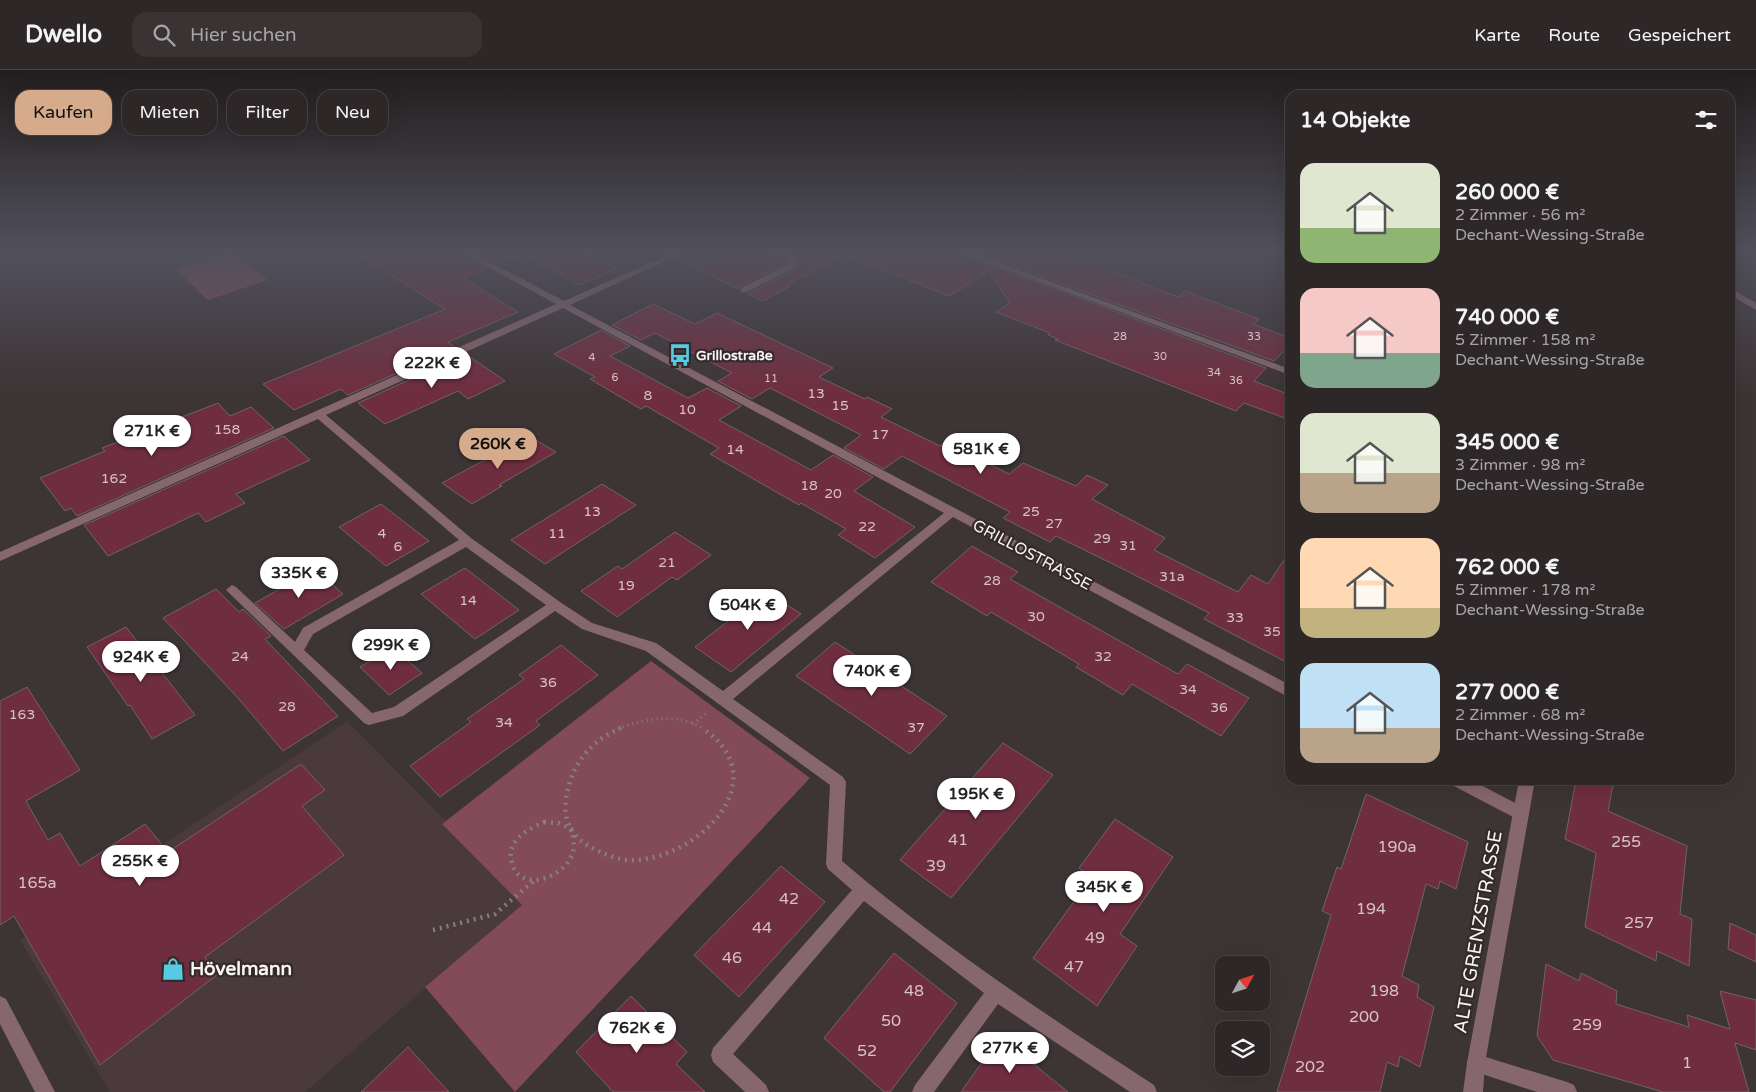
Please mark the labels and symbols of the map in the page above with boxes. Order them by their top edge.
house number: 28 [1113,330,1127,343]
house number: 33 [1247,330,1261,343]
bus stop icon: Grillostraße [667,342,693,368]
pin: 222K € [391,346,473,389]
place label: Grillostraße [696,347,773,364]
house number: 30 [1153,350,1167,363]
house number: 4 [589,351,596,364]
house number: 34 [1207,366,1221,379]
house number: 6 [612,371,619,384]
house number: 11 [764,372,778,385]
house number: 36 [1229,374,1243,387]
house number: 13 [807,385,825,402]
house number: 8 [644,387,653,404]
house number: 15 [831,397,849,414]
house number: 10 [678,401,696,418]
pin: 271K € [111,414,193,457]
house number: 158 [214,421,240,438]
house number: 17 [871,426,889,443]
pin: 260K € [457,428,539,470]
pin: 581K € [940,432,1022,475]
house number: 14 [726,441,744,458]
house number: 162 [101,470,127,487]
house number: 18 [800,477,818,494]
house number: 20 [824,485,842,502]
house number: 13 [583,503,601,520]
house number: 25 [1022,503,1040,520]
street label: GRILLOSTRASSE [969,515,1095,595]
house number: 27 [1045,515,1063,532]
house number: 22 [858,518,876,535]
house number: 4 [378,525,387,542]
house number: 11 [548,525,566,542]
house number: 29 [1093,530,1111,547]
house number: 31 [1119,537,1137,554]
house number: 6 [394,538,403,555]
house number: 21 [658,554,676,571]
pin: 335K € [258,556,340,599]
house number: 31a [1159,568,1185,585]
house number: 28 [983,572,1001,589]
house number: 19 [617,577,635,594]
pin: 504K € [707,588,789,631]
house number: 14 [459,592,477,609]
house number: 30 [1027,608,1045,625]
house number: 33 [1226,609,1244,626]
house number: 35 [1263,623,1281,640]
pin: 299K € [350,628,432,671]
pin: 924K € [100,640,182,683]
house number: 24 [231,648,249,665]
house number: 32 [1094,648,1112,665]
pin: 740K € [831,654,913,697]
house number: 36 [539,674,557,691]
house number: 34 [1179,681,1197,698]
house number: 28 [278,698,296,715]
house number: 36 [1210,699,1228,716]
house number: 163 [9,706,35,723]
house number: 34 [495,714,513,731]
house number: 37 [907,719,925,736]
pin: 195K € [935,778,1017,820]
street label: ALTE GRENZSTRASSE [1449,829,1507,1035]
house number: 41 [948,830,968,850]
house number: 255 [1611,832,1641,852]
house number: 190a [1377,837,1417,857]
pin: 255K € [99,844,181,887]
house number: 39 [926,856,946,876]
pin: 345K € [1063,870,1145,913]
house number: 165a [17,873,57,893]
house number: 42 [779,889,799,909]
house number: 194 [1356,899,1386,919]
house number: 257 [1624,913,1654,933]
house number: 44 [752,918,772,938]
house number: 49 [1085,928,1105,948]
house number: 46 [722,948,742,968]
shop icon: Hövelmann [160,956,186,982]
north arrow [1215,956,1270,1011]
house number: 47 [1064,957,1084,977]
place label: Hövelmann [190,958,292,980]
house number: 48 [904,981,924,1001]
house number: 198 [1369,981,1399,1001]
house number: 200 [1349,1007,1379,1027]
house number: 50 [881,1011,901,1031]
pin: 762K € [596,1012,678,1054]
house number: 259 [1572,1015,1602,1035]
pin: 277K € [969,1032,1051,1074]
house number: 52 [857,1041,877,1061]
house number: 1 [1682,1053,1692,1073]
house number: 202 [1295,1057,1325,1077]

